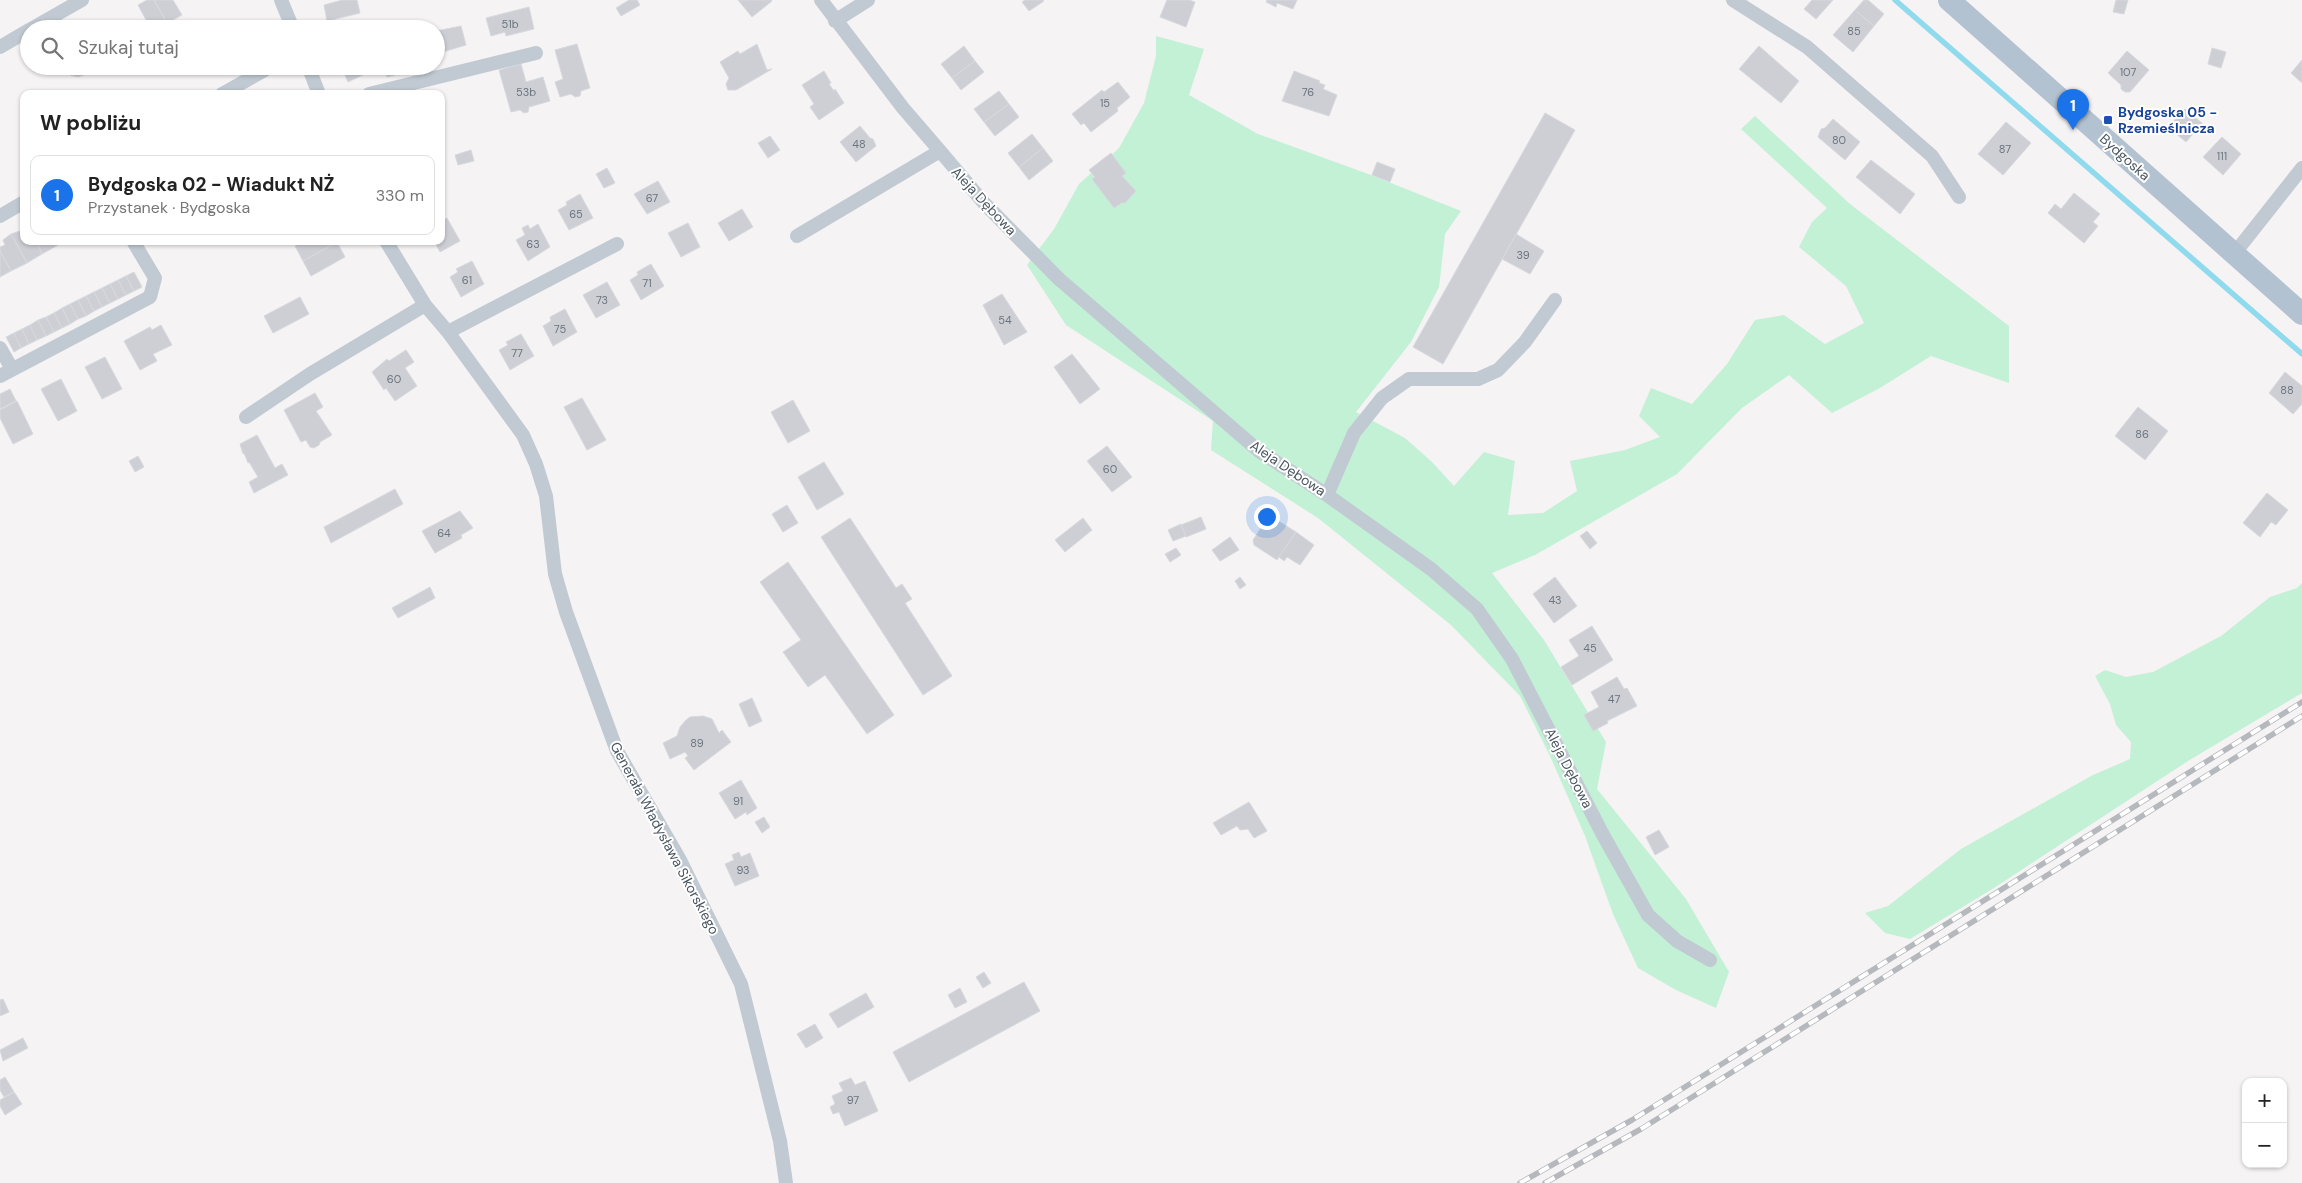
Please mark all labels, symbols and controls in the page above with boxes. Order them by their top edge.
house number: 51b [501,17,519,31]
search box [20,20,445,75]
house number: 85 [1847,24,1861,38]
icon: search [38,34,66,62]
text: Szukaj tutaj [78,35,179,60]
house number: 107 [2120,65,2136,79]
house number: 53b [516,85,536,99]
house number: 76 [1302,85,1314,99]
pin: 1 [2057,89,2089,130]
house number: 15 [1100,96,1110,110]
place label: Bydgoska 05 - Rzemieślnicza [2118,103,2217,137]
text: W pobliżu [40,109,141,137]
marker: Bydgoska 05 - Rzemieślnicza [2102,114,2114,126]
street label: Bydgoska [2096,130,2154,184]
house number: 80 [1832,133,1846,147]
house number: 48 [852,137,866,151]
house number: 87 [1999,142,2011,156]
house number: 111 [2217,149,2227,163]
street label: Aleja Dębowa [948,163,1020,239]
text: Bydgoska 02 - Wiadukt NŻ [88,172,335,197]
text: 1 [54,185,60,206]
text: 330 m [376,185,424,206]
house number: 67 [646,191,658,205]
text: Przystanek · Bydgoska [88,197,250,218]
house number: 65 [569,207,583,221]
house number: 63 [526,237,540,251]
house number: 39 [1516,248,1530,262]
house number: 61 [462,273,472,287]
house number: 71 [642,276,652,290]
house number: 73 [596,293,608,307]
house number: 54 [998,313,1012,327]
house number: 75 [554,322,566,336]
house number: 77 [511,346,523,360]
house number: 60 [387,372,401,386]
house number: 88 [2280,383,2294,397]
house number: 86 [2135,427,2149,441]
street label: Aleja Dębowa [1247,436,1329,500]
house number: 60 [1103,462,1117,476]
your location [1254,504,1280,530]
house number: 64 [437,526,451,540]
house number: 43 [1548,593,1562,607]
house number: 45 [1583,641,1597,655]
house number: 47 [1608,692,1620,706]
street label: Aleja Dębowa [1541,725,1597,811]
house number: 89 [690,736,704,750]
street label: Generała Władysława Sikorskiego [606,739,724,937]
house number: 91 [733,794,743,808]
house number: 93 [736,863,750,877]
map controls [2242,1078,2287,1168]
button: + [2242,1078,2287,1123]
house number: 97 [847,1093,859,1107]
button: − [2242,1123,2287,1168]

